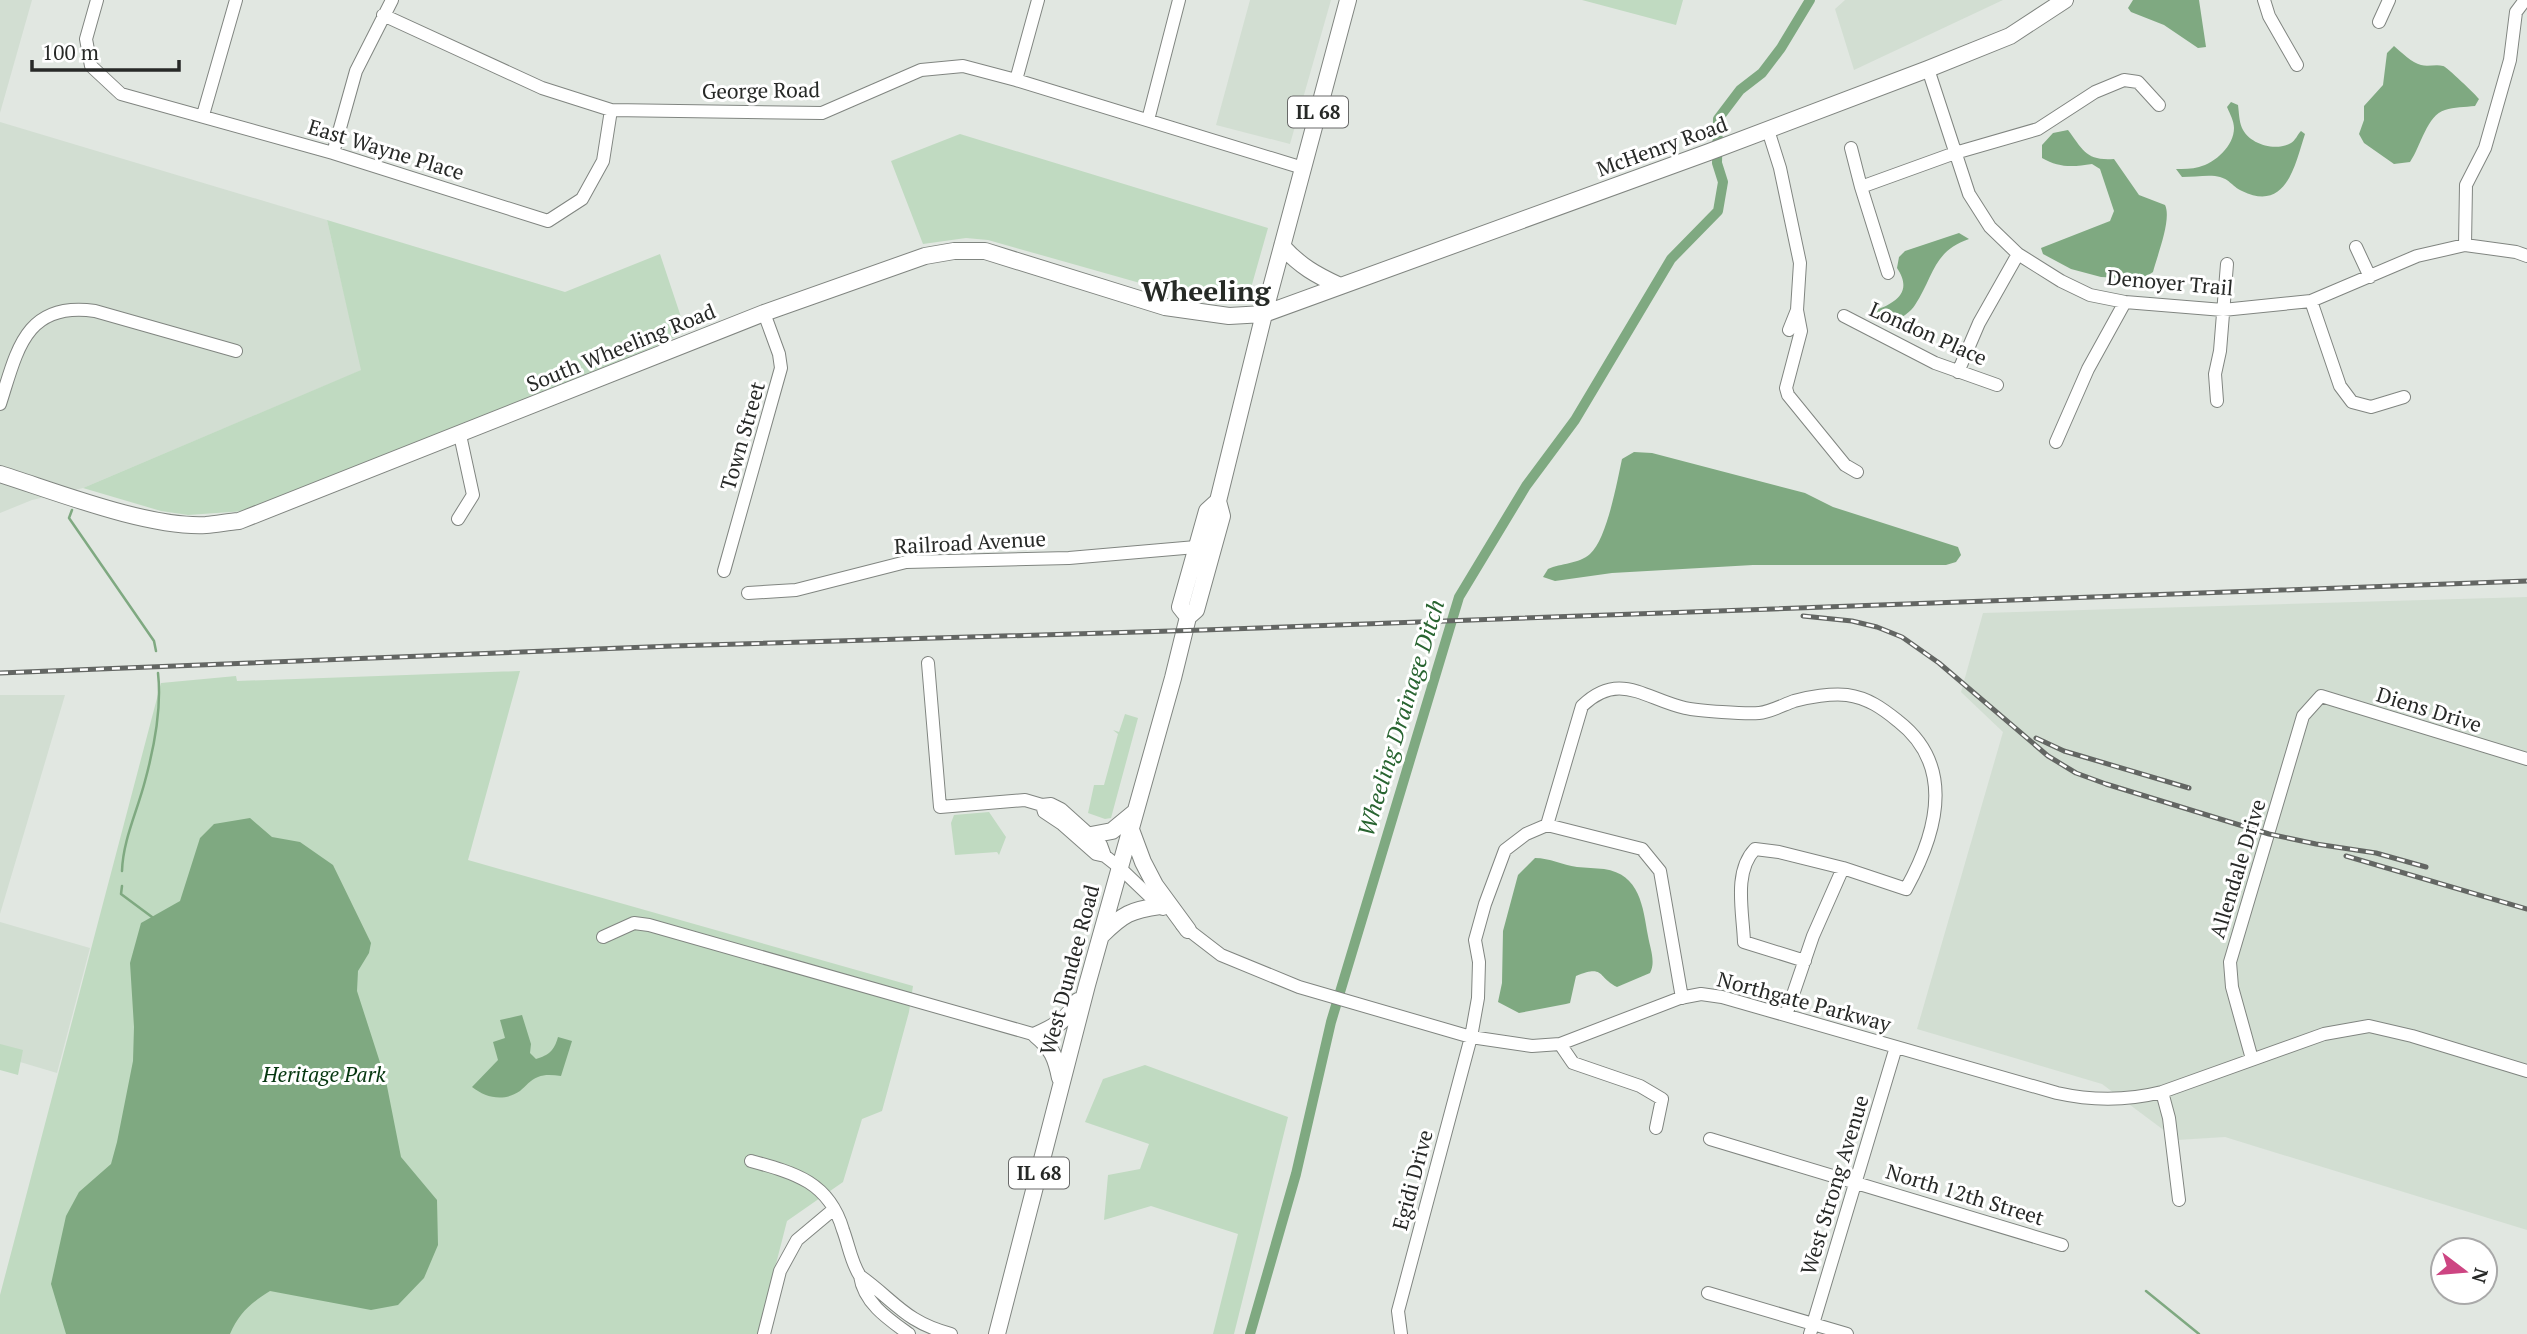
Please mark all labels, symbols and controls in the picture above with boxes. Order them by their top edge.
scale bar [32,28,178,72]
text: 100 m [42,38,99,66]
street label: George Road [702,75,821,105]
road number: IL 68 [1288,96,1348,128]
street label: McHenry Road [1592,109,1731,183]
street label: East Wayne Place [305,112,468,186]
street label: Denoyer Trail [2106,263,2234,301]
district label: Wheeling [1141,272,1272,309]
street label: London Place [1865,295,1992,371]
street label: South Wheeling Road [522,296,720,398]
street label: Town Street [713,378,771,493]
street label: Railroad Avenue [893,524,1047,560]
water label: Wheeling Drainage Ditch [1350,596,1451,840]
street label: Diens Drive [2373,680,2485,738]
street label: Allendale Drive [2203,796,2272,942]
street label: West Dundee Road [1033,881,1105,1058]
street label: Northgate Parkway [1714,964,1895,1038]
park label: Heritage Park [261,1060,386,1088]
street label: West Strong Avenue [1793,1091,1875,1278]
street label: Egidi Drive [1385,1126,1439,1233]
street label: North 12th Street [1883,1157,2048,1231]
road number: IL 68 [1009,1158,1069,1189]
north arrow [2429,1236,2499,1306]
text: N [2467,1265,2495,1287]

